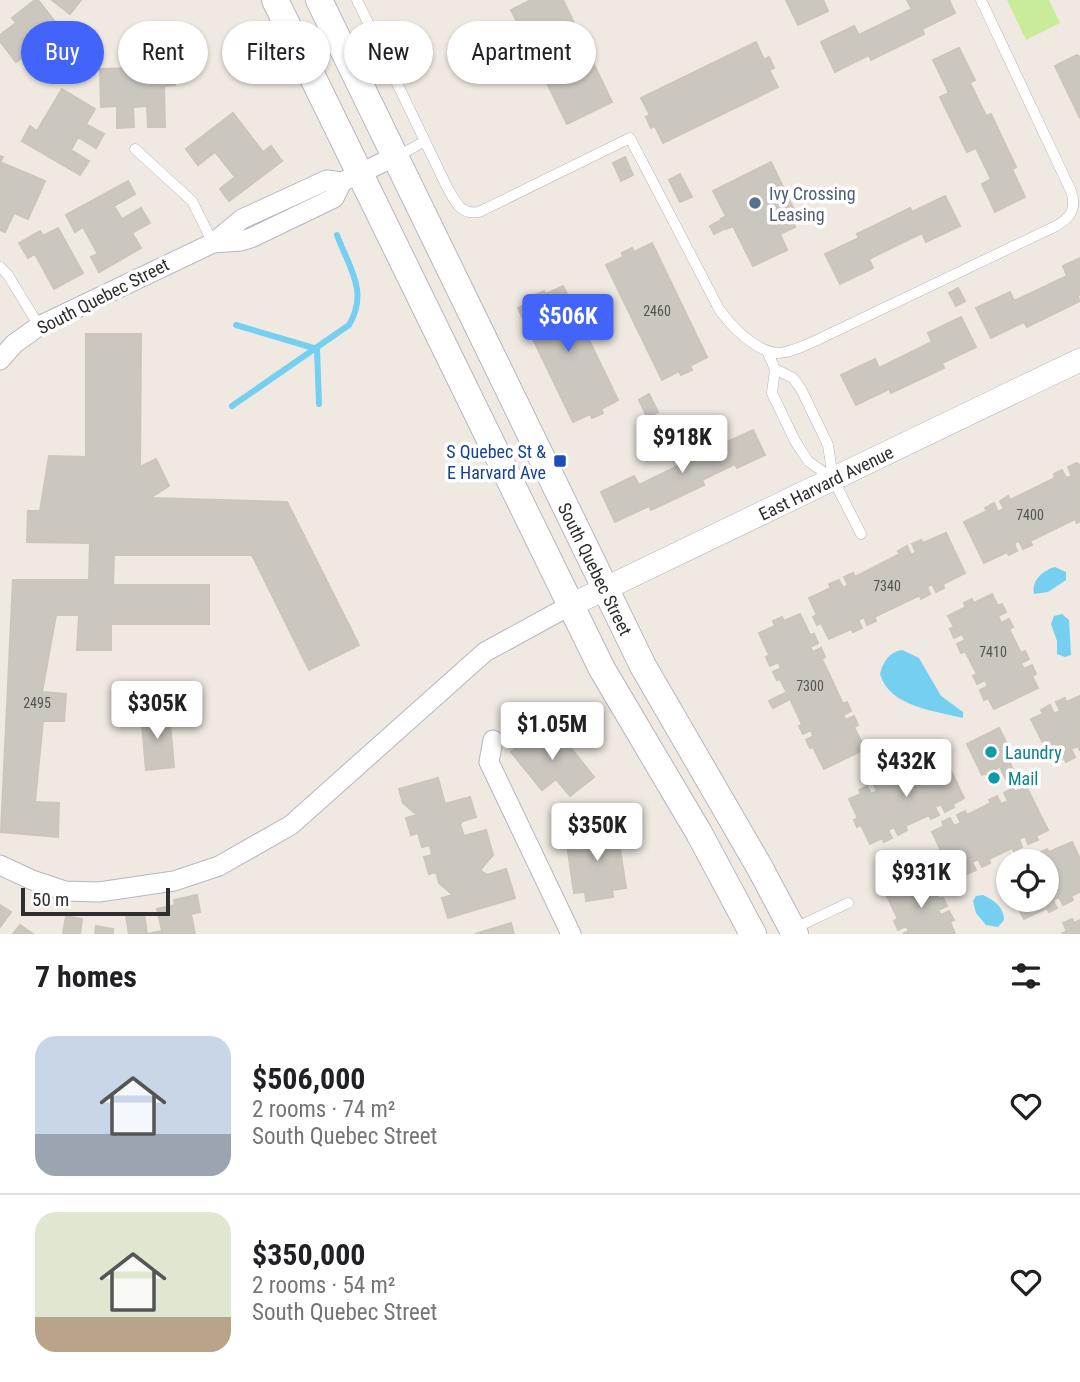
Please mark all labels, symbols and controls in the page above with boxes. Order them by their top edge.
chip: Buy [21,21,104,84]
chip: Rent [118,21,208,84]
chip: Filters [222,21,330,84]
chip: New [344,21,433,84]
chip: Apartment [447,21,596,84]
place label: Ivy Crossing Leasing [769,183,856,225]
marker: Ivy Crossing Leasing [747,195,763,211]
street label: South Quebec Street [34,254,172,338]
pin: $506K [519,294,617,354]
text: $506K [538,303,598,330]
house number: 2460 [643,303,671,319]
pin: $918K [633,416,731,475]
text: $918K [652,424,712,451]
place label: S Quebec St & E Harvard Ave [446,441,546,483]
street label: East Harvard Avenue [755,441,897,525]
marker: S Quebec St & E Harvard Ave [552,453,568,469]
street label: South Quebec Street [554,499,636,639]
house number: 7400 [1016,507,1044,523]
house number: 7340 [873,578,901,594]
house number: 7410 [979,644,1007,660]
house number: 7300 [796,678,824,694]
pin: $305K [108,682,206,741]
text: $305K [127,690,187,717]
house number: 2495 [23,695,51,711]
pin: $1.05M [495,702,609,762]
text: $1.05M [517,711,587,738]
pin: $432K [857,740,955,799]
place label: Laundry [1005,742,1062,763]
marker: Laundry [983,744,999,760]
text: $432K [876,748,936,775]
place label: Mail [1008,768,1038,789]
marker: Mail [986,770,1002,786]
pin: $350K [548,804,646,863]
text: $350K [567,812,627,839]
map controls [996,849,1059,912]
button: locate [996,849,1059,912]
pin: $931K [872,850,970,910]
text: $931K [891,859,951,886]
scale bar [21,885,170,917]
text: 50 m [32,888,69,911]
icon: filters [1007,957,1045,995]
text: 7 homes [35,959,137,994]
text: $506,000 [252,1061,365,1096]
icon: home [91,1064,175,1148]
icon: heart [1007,1087,1045,1125]
text: 2 rooms · 74 m² [252,1096,395,1123]
text: South Quebec Street [252,1123,437,1150]
text: $350,000 [252,1237,365,1272]
icon: home [91,1240,175,1324]
icon: heart [1007,1263,1045,1301]
text: 2 rooms · 54 m² [252,1272,395,1299]
text: South Quebec Street [252,1299,437,1326]

